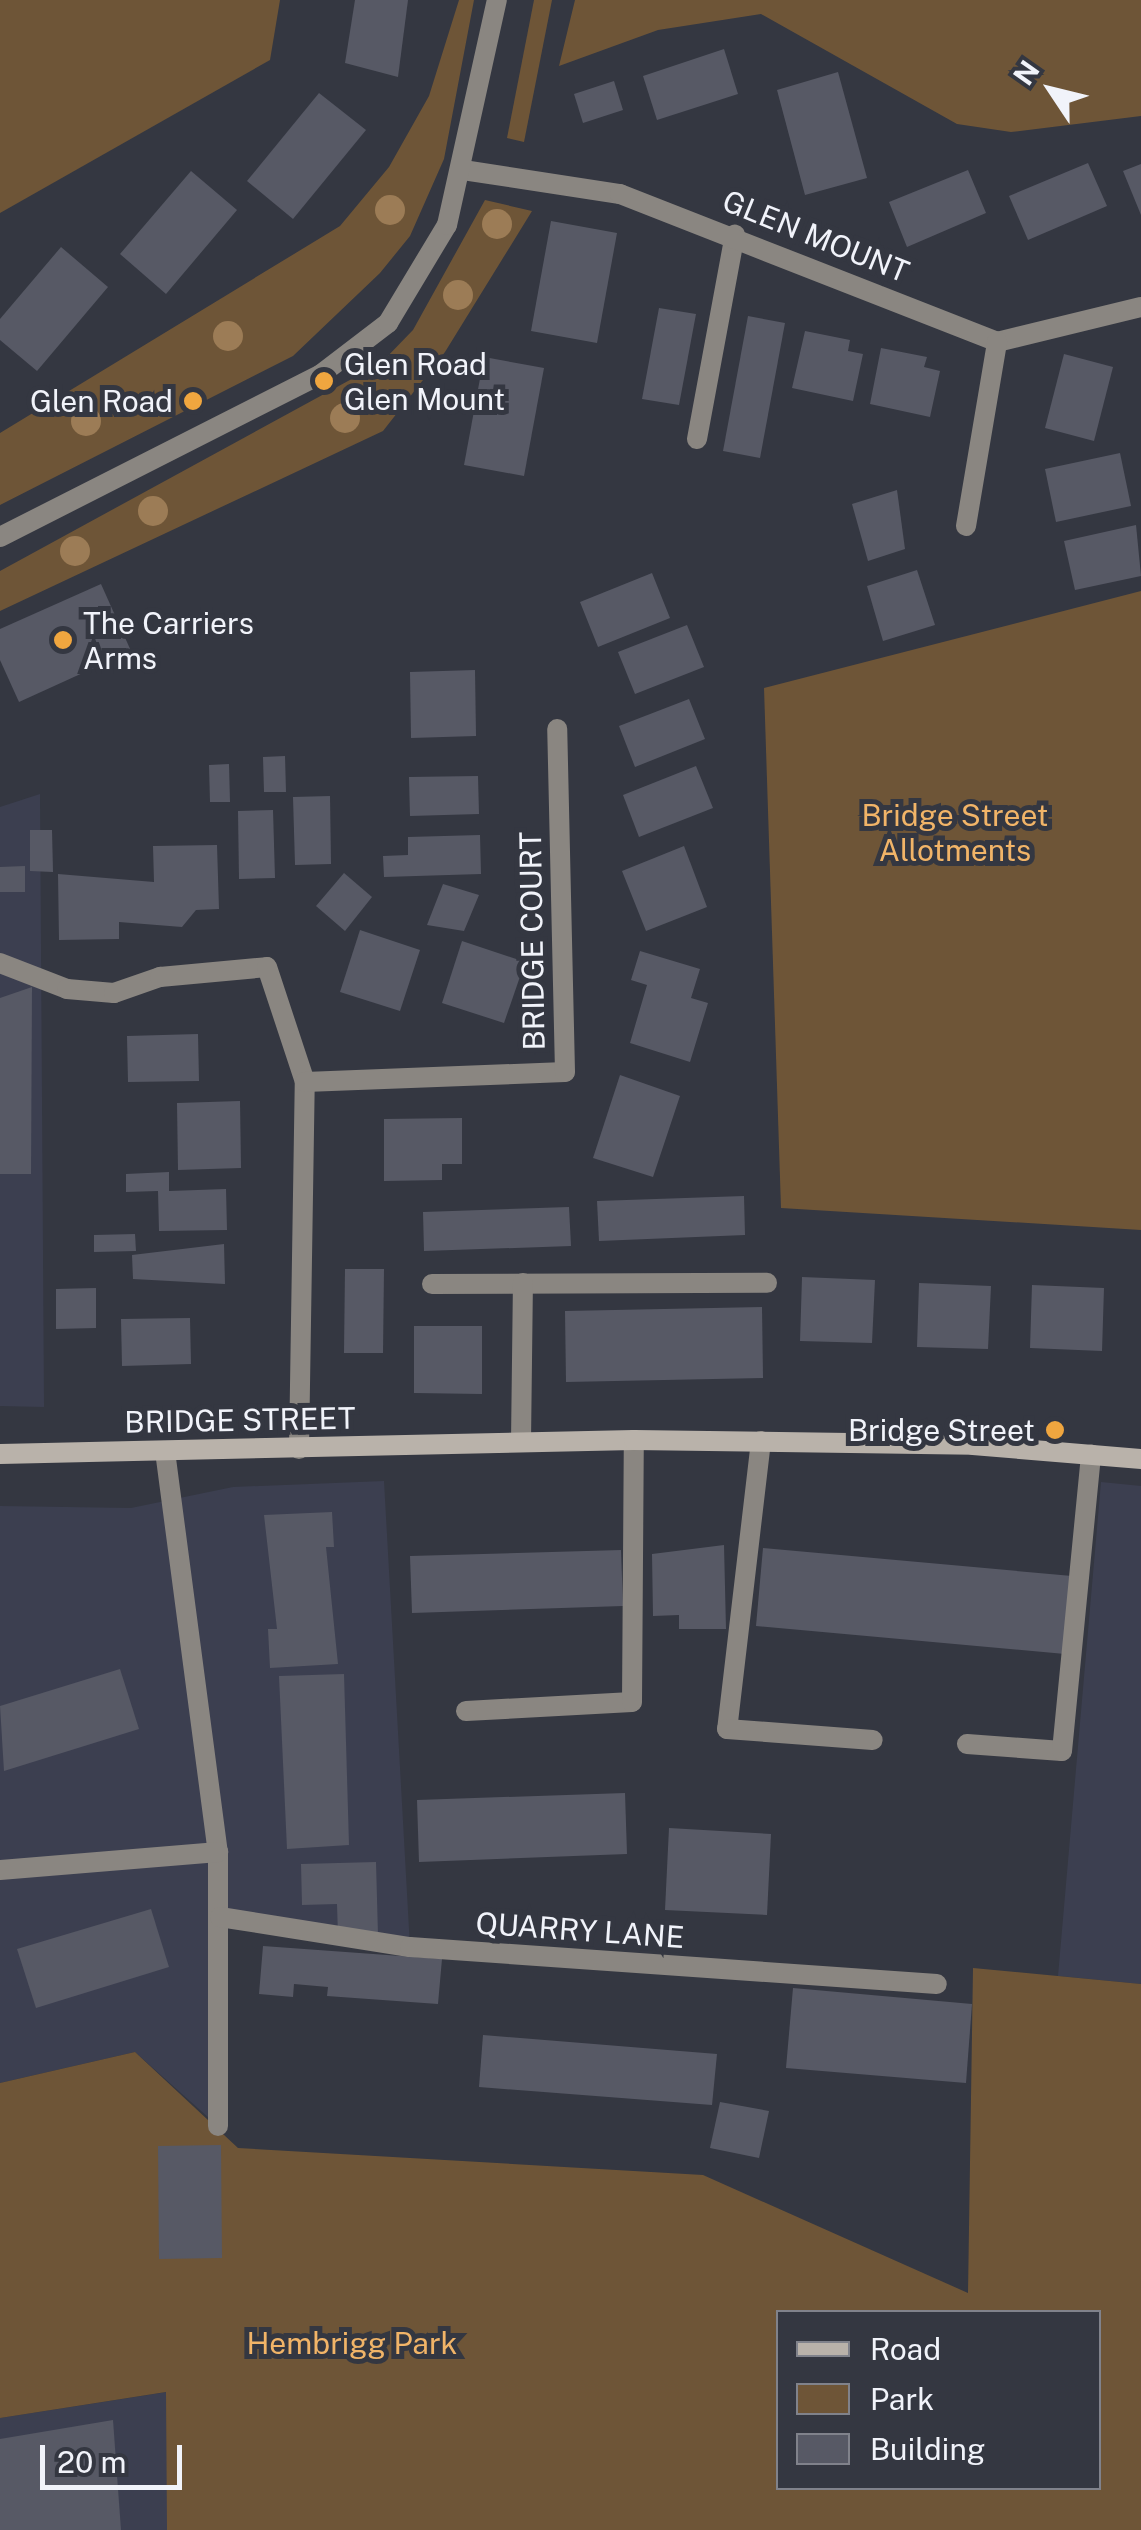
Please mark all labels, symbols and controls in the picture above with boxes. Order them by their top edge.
north arrow [1001,40,1101,140]
text: N [1006,54,1046,91]
street label: GLEN MOUNT [718,182,914,290]
place label: Glen Road Glen Mount [344,346,505,416]
marker: Glen Road Glen Mount [313,370,335,392]
place label: Glen Road [30,383,173,419]
marker: Glen Road [182,390,204,412]
place label: The Carriers Arms [83,605,254,676]
marker: The Carriers Arms [52,629,74,651]
park label: Bridge Street Allotments [861,797,1049,868]
street label: BRIDGE COURT [512,831,552,1051]
street label: BRIDGE STREET [124,1400,356,1440]
place label: Bridge Street [848,1412,1035,1448]
marker: Bridge Street [1044,1419,1066,1441]
street label: QUARRY LANE [474,1905,686,1955]
legend [776,2310,1101,2490]
park label: Hembrigg Park [247,2325,457,2361]
text: Road [870,2331,941,2367]
text: Park [870,2381,934,2417]
scale bar [45,2425,188,2487]
text: Building [870,2431,985,2467]
text: 20 m [57,2444,126,2480]

